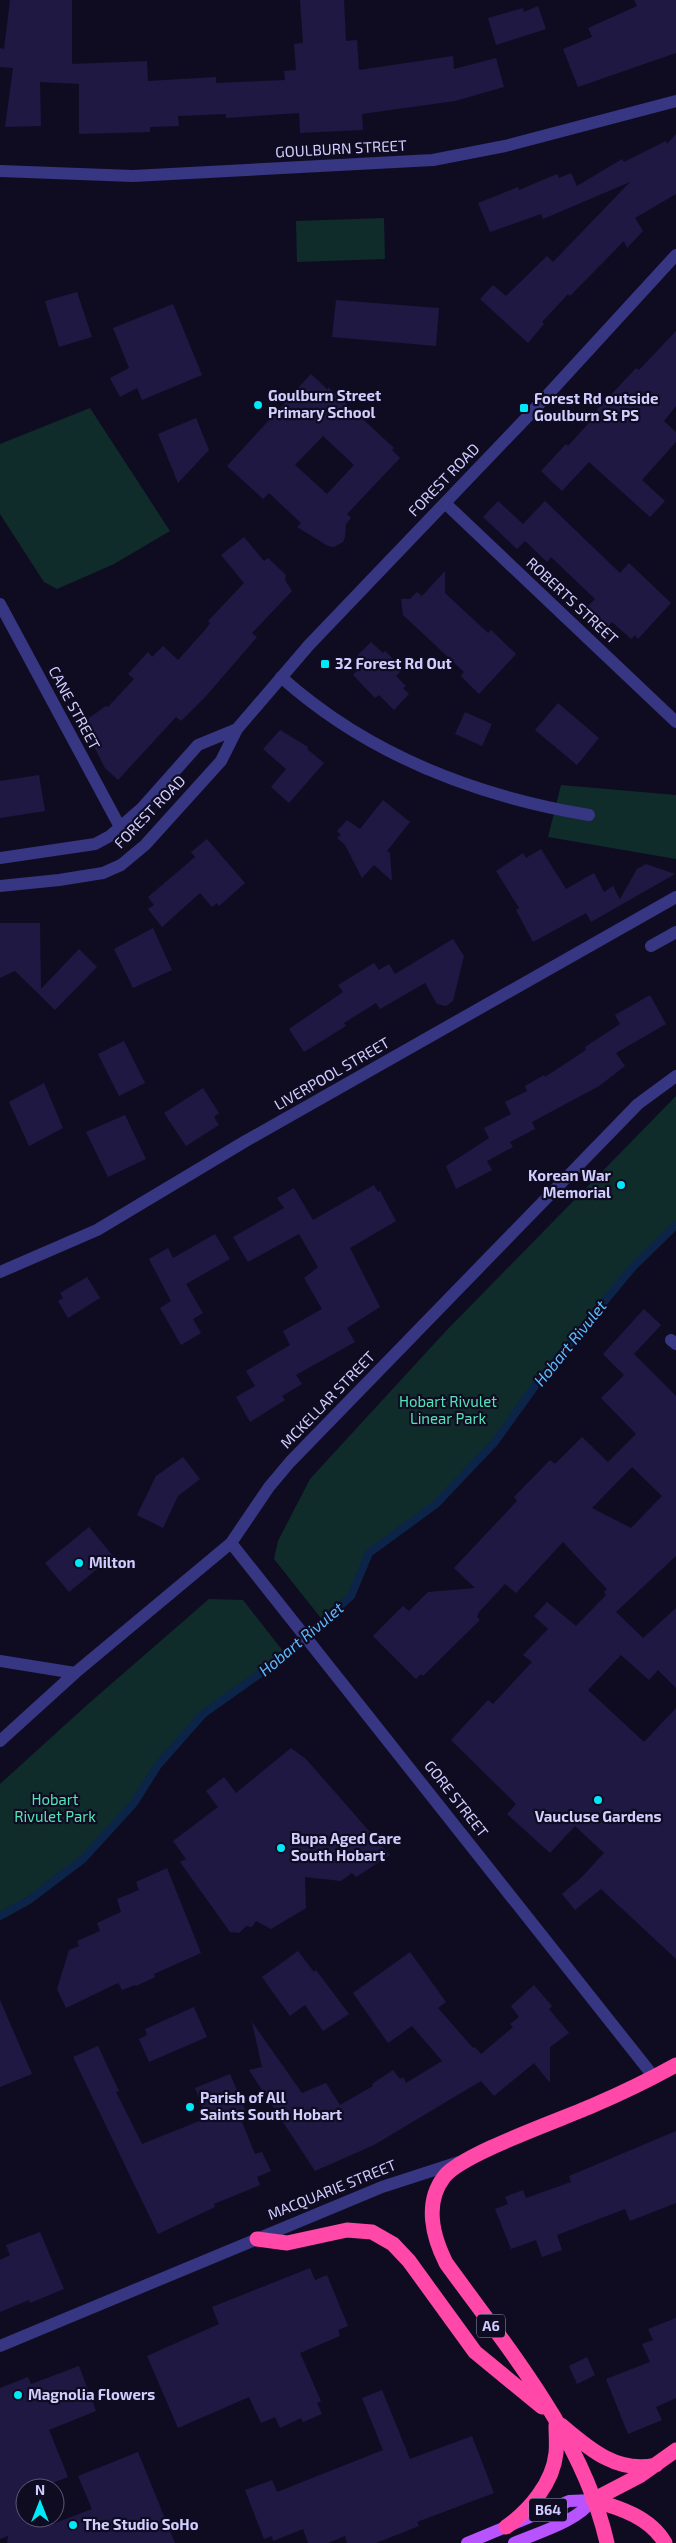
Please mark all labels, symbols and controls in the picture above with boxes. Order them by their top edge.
street label: GOULBURN STREET [275,136,407,160]
place label: Goulburn Street Primary School [268,386,381,422]
place label: Forest Rd outside Goulburn St PS [534,389,658,424]
marker: Goulburn Street Primary School [252,399,264,411]
marker: Forest Rd outside Goulburn St PS [518,402,530,414]
street label: FOREST ROAD [404,439,483,519]
street label: ROBERTS STREET [523,553,622,647]
place label: 32 Forest Rd Out [335,654,452,672]
marker: 32 Forest Rd Out [319,658,331,670]
street label: CANE STREET [45,663,105,753]
street label: FOREST ROAD [110,771,189,851]
street label: LIVERPOOL STREET [271,1033,393,1113]
place label: Korean War Memorial [528,1166,612,1201]
marker: Korean War Memorial [615,1179,627,1191]
water label: Hobart Rivulet [529,1295,611,1389]
street label: MCKELLAR STREET [276,1347,378,1452]
park label: Hobart Rivulet Linear Park [399,1392,497,1427]
place label: Milton [89,1553,136,1571]
marker: Milton [73,1557,85,1569]
water label: Hobart Rivulet [254,1597,348,1680]
street label: GORE STREET [421,1756,492,1841]
park label: Hobart Rivulet Park [14,1790,96,1825]
marker: Vaucluse Gardens [592,1794,604,1806]
place label: Vaucluse Gardens [535,1807,661,1825]
place label: Bupa Aged Care South Hobart [291,1829,401,1864]
marker: Bupa Aged Care South Hobart [275,1842,287,1854]
place label: Parish of All Saints South Hobart [200,2088,342,2123]
marker: Parish of All Saints South Hobart [184,2101,196,2113]
street label: MACQUARIE STREET [265,2155,399,2224]
road number: A6 [477,2314,505,2338]
place label: Magnolia Flowers [28,2385,155,2403]
marker: Magnolia Flowers [12,2389,24,2401]
north arrow [15,2478,65,2528]
text: N [35,2481,45,2498]
road number: B64 [529,2498,567,2522]
place label: The Studio SoHo [83,2515,199,2533]
marker: The Studio SoHo [67,2519,79,2531]

